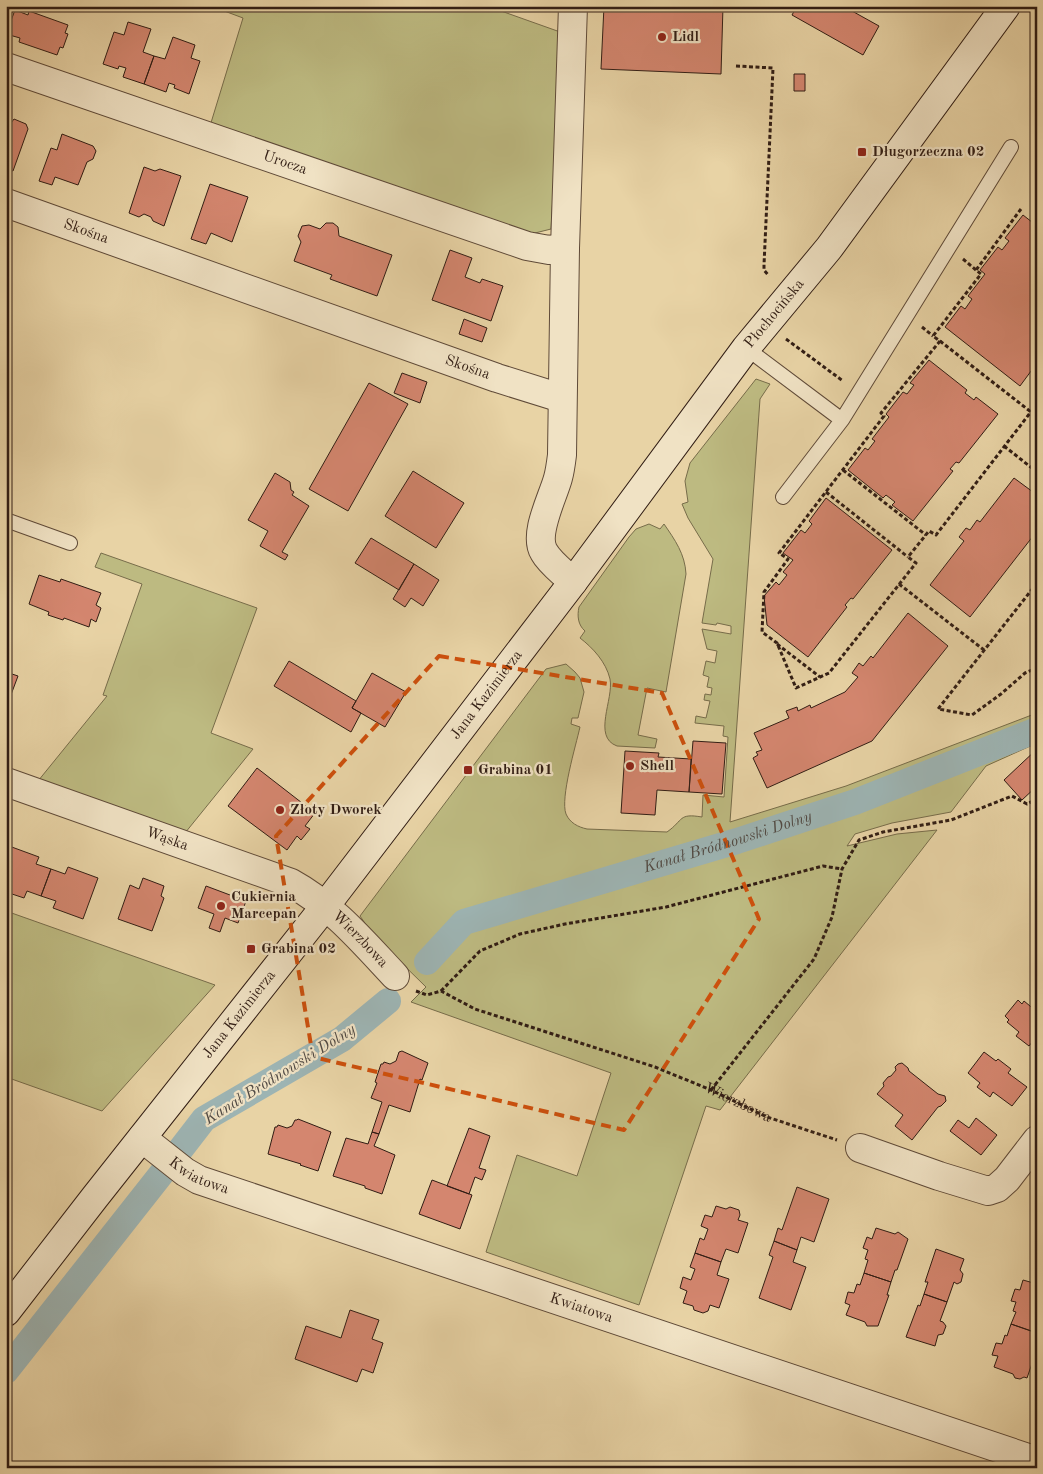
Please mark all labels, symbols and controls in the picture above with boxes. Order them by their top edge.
place label: Lidl [672,30,700,45]
marker: Lidl [656,31,668,43]
place label: Długorzeczna 02 [872,145,985,160]
marker: Długorzeczna 02 [856,146,868,158]
street label: Urocza [261,148,310,178]
street label: Skośna [62,217,111,247]
street label: Płochocińska [742,276,808,351]
street label: Skośna [443,353,493,383]
street label: Jana Kazimierza [448,647,526,742]
place label: Shell [640,759,674,774]
marker: Shell [624,760,636,772]
place label: Grabina 01 [478,763,553,778]
marker: Grabina 01 [462,764,474,776]
place label: Złoty Dworek [290,803,382,818]
marker: Złoty Dworek [274,804,286,816]
water label: Kanał Bródnowski Dolny [641,809,815,877]
street label: Wąska [144,825,191,854]
place label: Cukiernia Marcepan [231,890,297,922]
marker: Cukiernia Marcepan [215,900,227,912]
street label: Wierzbowa [329,908,391,971]
place label: Grabina 02 [261,942,336,957]
marker: Grabina 02 [245,943,257,955]
street label: Jana Kazimierza [200,967,279,1062]
water label: Kanał Bródnowski Dolny [201,1021,359,1129]
street label: Wierzbowa [702,1080,773,1125]
street label: Kwiatowa [166,1155,231,1197]
street label: Kwiatowa [548,1291,615,1326]

